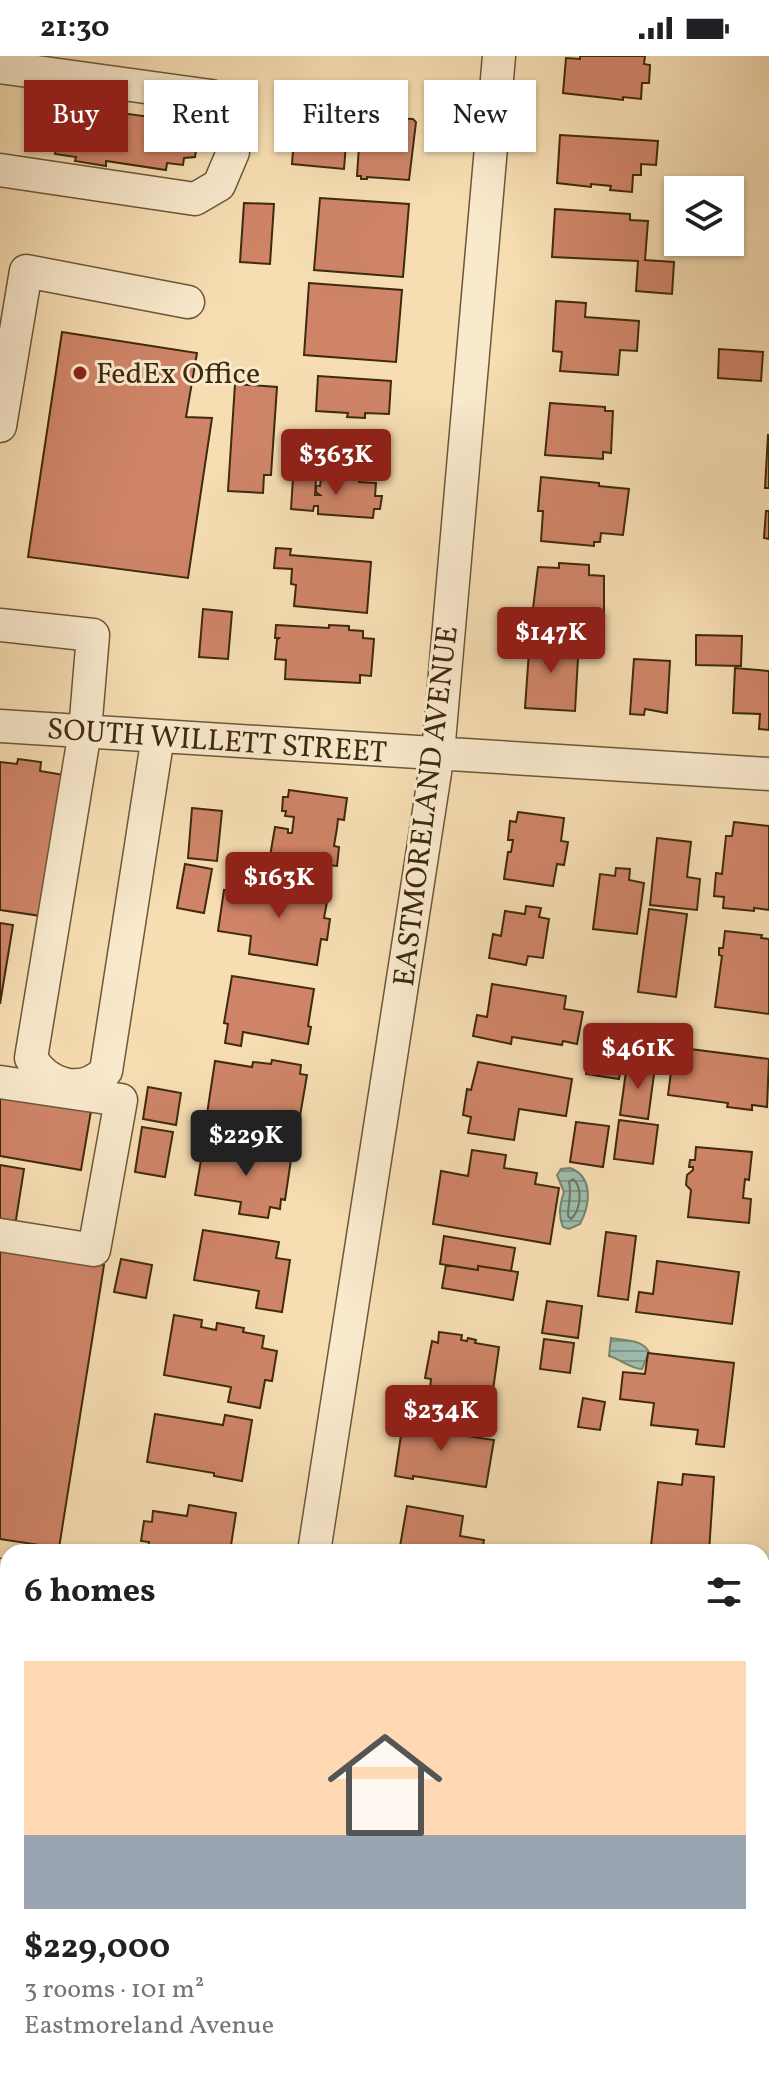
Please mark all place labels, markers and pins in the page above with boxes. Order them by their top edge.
place label: FedEx Office [96,354,260,396]
marker: FedEx Office [71,364,89,382]
pin: $363K [280,429,392,497]
pin: $147K [495,607,607,675]
pin: $163K [223,852,335,920]
pin: $461K [582,1023,694,1091]
pin: $229K [190,1110,302,1178]
pin: $234K [385,1385,497,1453]

